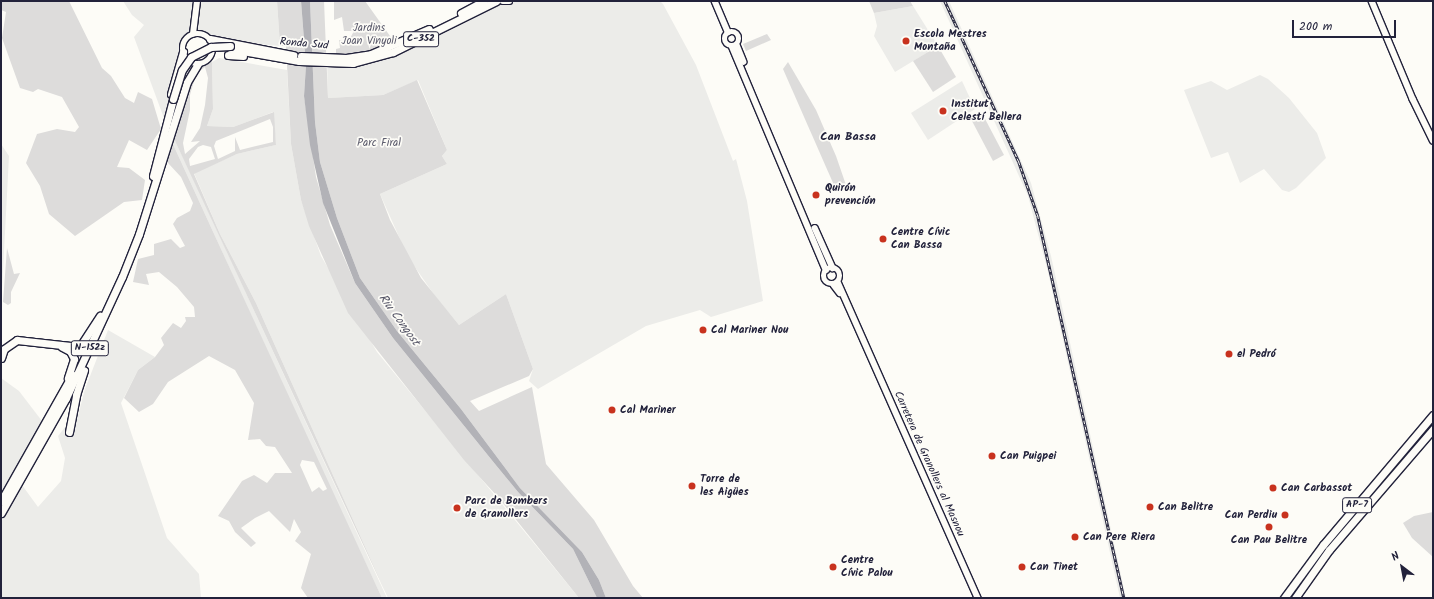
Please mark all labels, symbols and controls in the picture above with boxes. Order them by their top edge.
scale bar [1294,12,1398,38]
text: 200 m [1299,17,1332,36]
park label: Jardins Joan Vinyoli [341,22,397,48]
place label: Escola Mestres Montaña [914,28,987,54]
road number: C-352 [403,31,439,47]
street label: Ronda Sud [279,35,329,53]
marker: Escola Mestres Montaña [901,36,911,46]
place label: Institut Celestí Bellera [951,98,1022,124]
marker: Institut Celestí Bellera [938,106,948,116]
district label: Can Bassa [820,130,876,144]
park label: Parc Firal [357,136,401,150]
place label: Quirón prevención [825,182,876,208]
marker: Quirón prevención [810,189,822,201]
place label: Centre Cívic Can Bassa [891,226,950,252]
marker: Centre Cívic Can Bassa [878,234,888,244]
water label: Riu Congost [375,291,423,349]
place label: Cal Mariner Nou [711,323,788,337]
marker: Cal Mariner Nou [698,325,708,335]
road number: N-152z [70,340,110,356]
place label: el Pedró [1237,347,1276,361]
marker: el Pedró [1224,349,1234,359]
street label: Carretera de Granollers al Masnou [891,389,967,539]
place label: Cal Mariner [620,403,676,417]
marker: Cal Mariner [607,405,617,415]
place label: Can Puigpei [1000,449,1056,463]
marker: Can Puigpei [987,451,997,461]
place label: Torre de les Aigües [700,473,749,499]
marker: Torre de les Aigües [687,481,697,491]
place label: Can Carbassot [1281,481,1352,495]
marker: Can Carbassot [1268,483,1278,493]
place label: Parc de Bombers de Granollers [465,495,547,521]
road number: AP-7 [1342,497,1372,513]
place label: Can Belitre [1158,500,1213,514]
marker: Can Belitre [1145,502,1155,512]
marker: Parc de Bombers de Granollers [452,503,462,513]
place label: Can Perdiu [1225,508,1277,522]
marker: Can Perdiu [1280,510,1290,520]
marker: Can Pau Belitre [1264,522,1274,532]
place label: Can Pere Riera [1083,530,1155,544]
marker: Can Pere Riera [1070,532,1080,542]
place label: Can Pau Belitre [1231,533,1307,547]
north arrow [1382,547,1422,587]
text: N [1388,547,1403,566]
place label: Centre Cívic Palou [841,554,893,580]
place label: Can Tinet [1030,560,1078,574]
marker: Centre Cívic Palou [828,562,838,572]
marker: Can Tinet [1017,562,1027,572]

